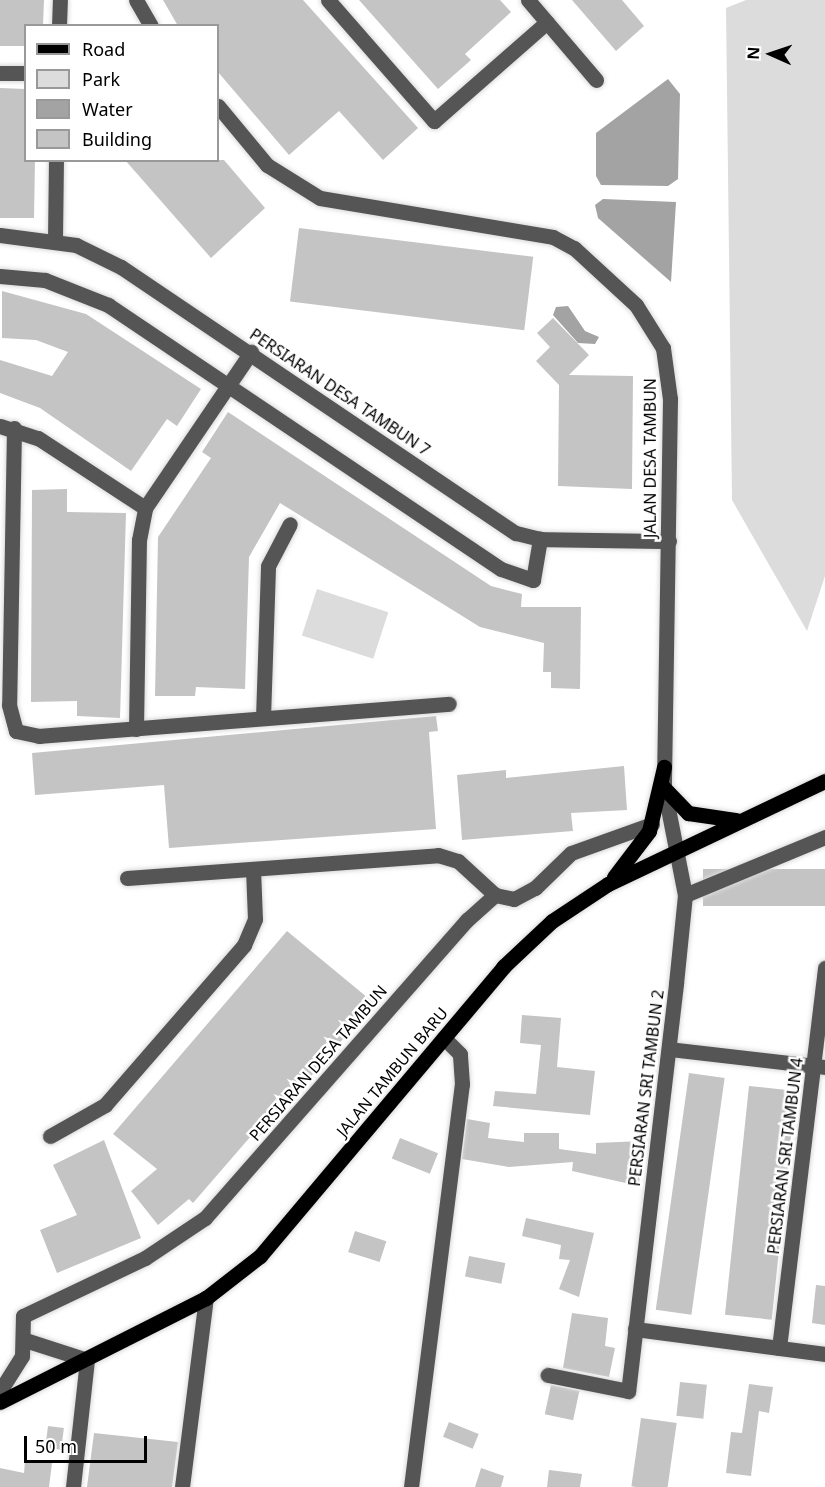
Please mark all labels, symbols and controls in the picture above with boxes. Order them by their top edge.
legend [24,24,219,162]
north arrow [741,24,801,84]
text: Road [82,37,125,61]
text: N [742,46,764,60]
text: Park [82,67,120,91]
text: Water [82,97,133,121]
text: Building [82,127,152,151]
street label: PERSIARAN DESA TAMBUN 7 [246,324,434,460]
street label: JALAN DESA TAMBUN [640,378,660,538]
street label: PERSIARAN DESA TAMBUN [245,981,391,1145]
street label: PERSIARAN SRI TAMBUN 2 [624,989,668,1187]
street label: JALAN TAMBUN BARU [332,1004,452,1140]
street label: PERSIARAN SRI TAMBUN 4 [763,1057,807,1255]
scale bar [27,1424,150,1462]
text: 50 m [35,1434,77,1458]

